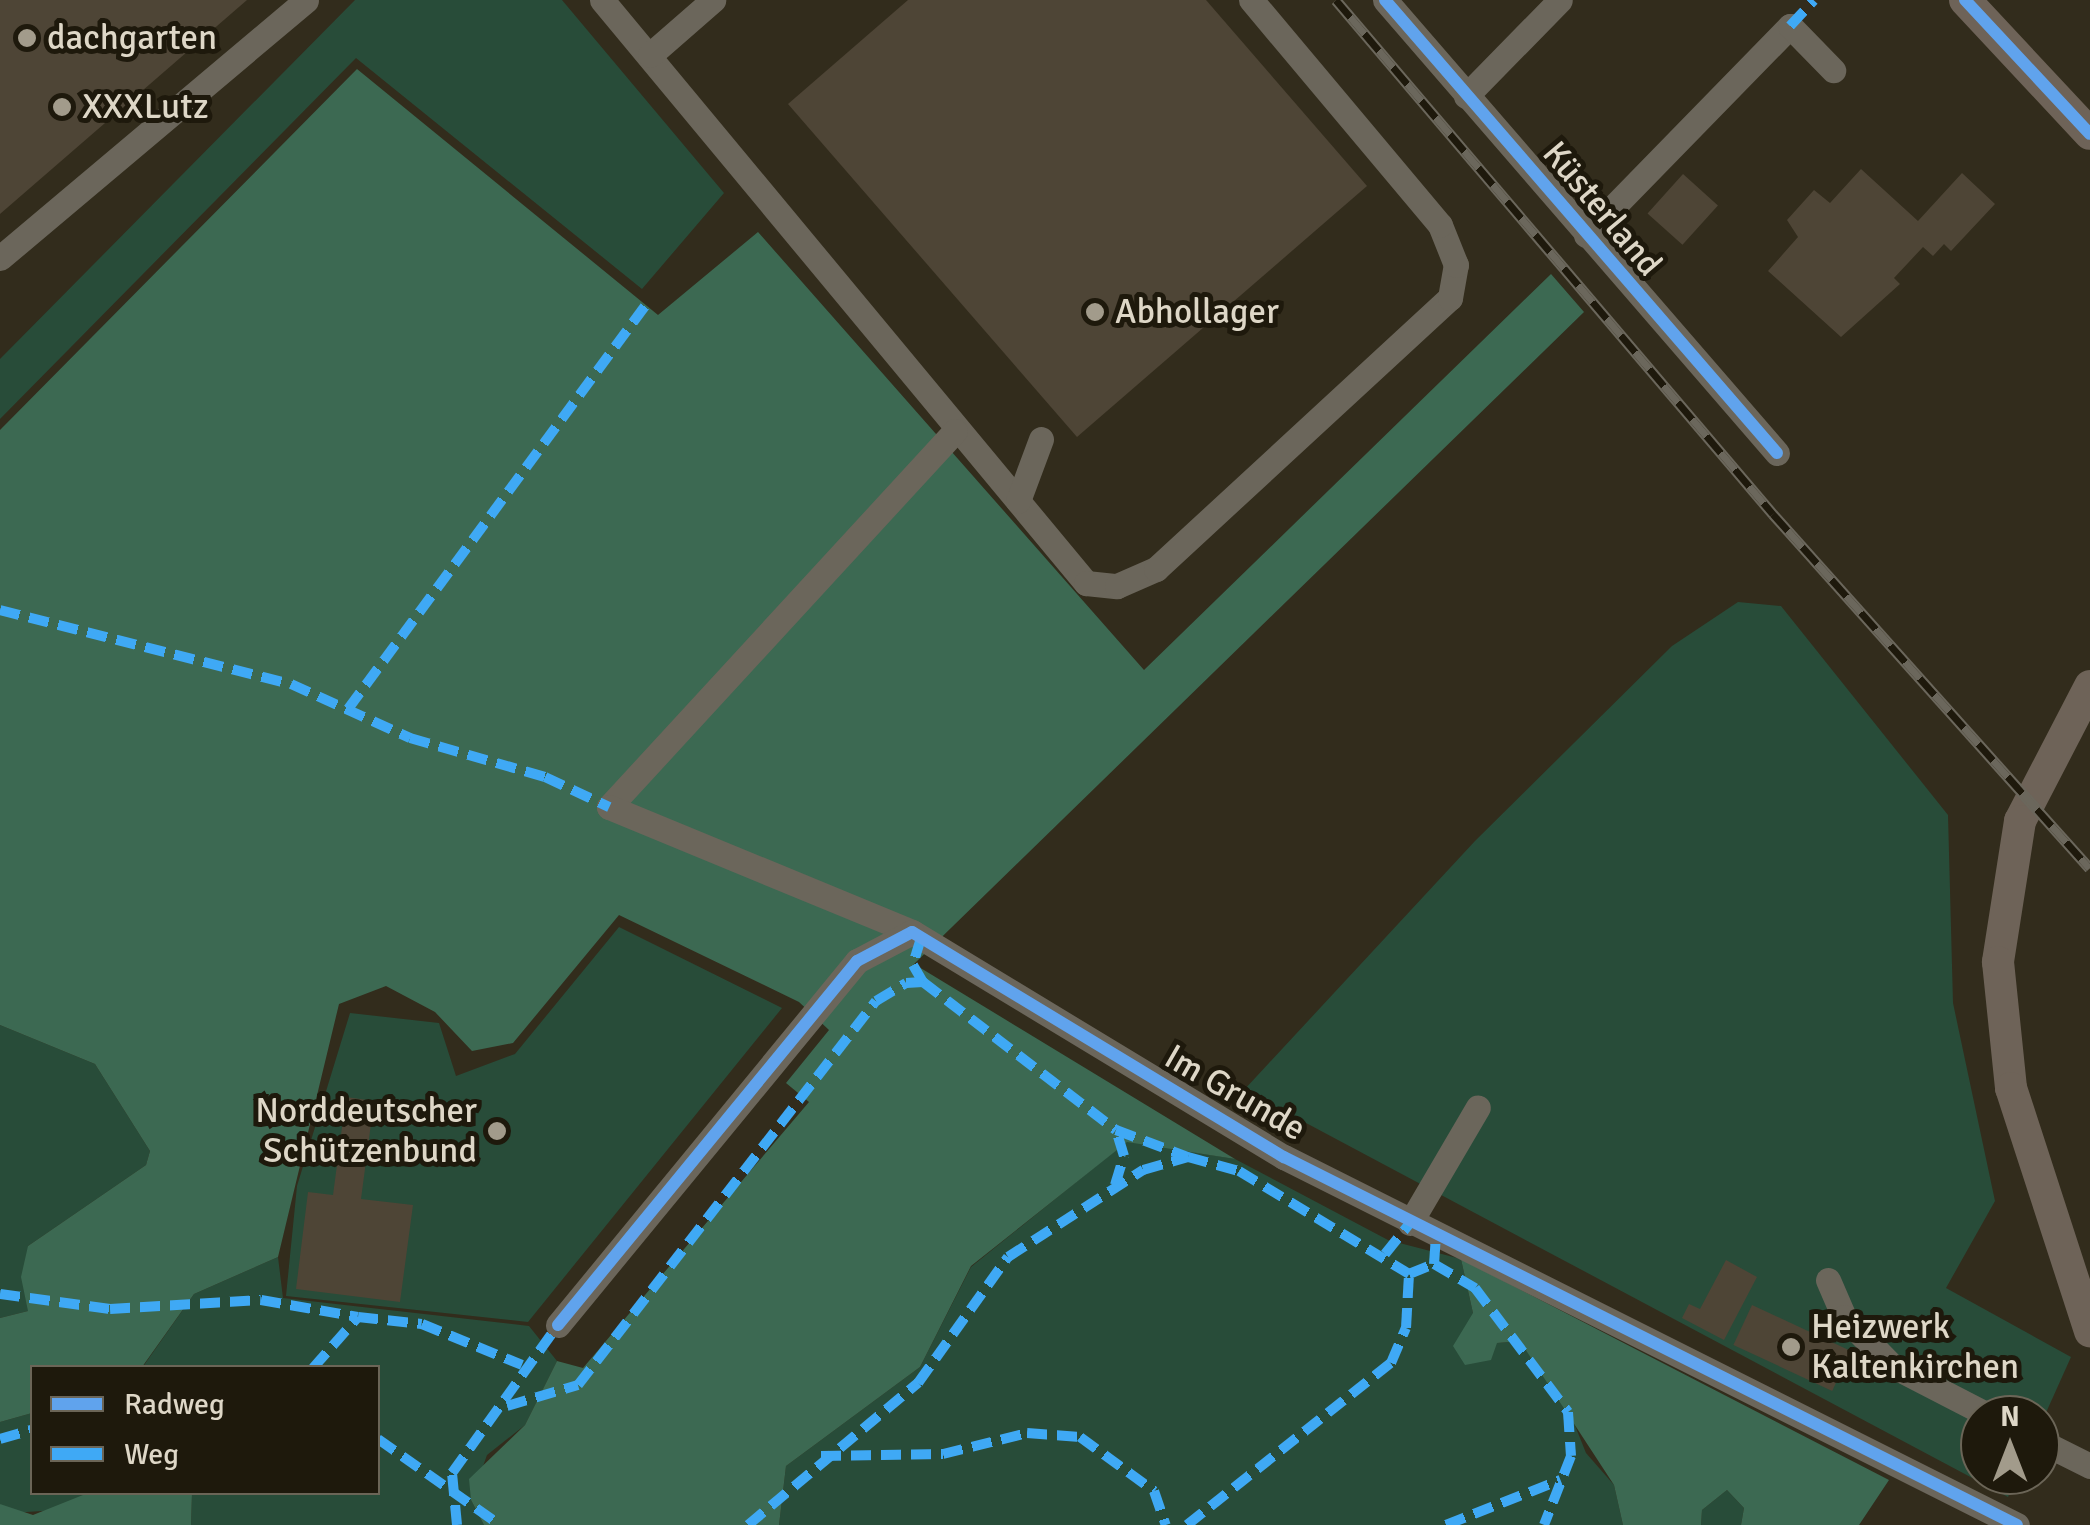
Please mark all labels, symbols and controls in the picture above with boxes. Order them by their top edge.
place label: dachgarten [47,17,217,59]
marker: dachgarten [16,27,38,49]
place label: XXXLutz [82,86,209,128]
marker: XXXLutz [51,96,73,118]
street label: Küsterland [1534,133,1670,285]
place label: Abhollager [1115,291,1279,333]
marker: Abhollager [1084,301,1106,323]
street label: Im Grunde [1157,1036,1313,1150]
place label: Norddeutscher Schützenbund [255,1090,477,1172]
marker: Norddeutscher Schützenbund [486,1120,508,1142]
place label: Heizwerk Kaltenkirchen [1811,1306,2019,1388]
marker: Heizwerk Kaltenkirchen [1780,1336,1802,1358]
legend [30,1365,380,1495]
text: Radweg [124,1386,225,1423]
north arrow [1960,1395,2060,1495]
text: N [2000,1400,2020,1434]
text: Weg [124,1436,179,1473]

